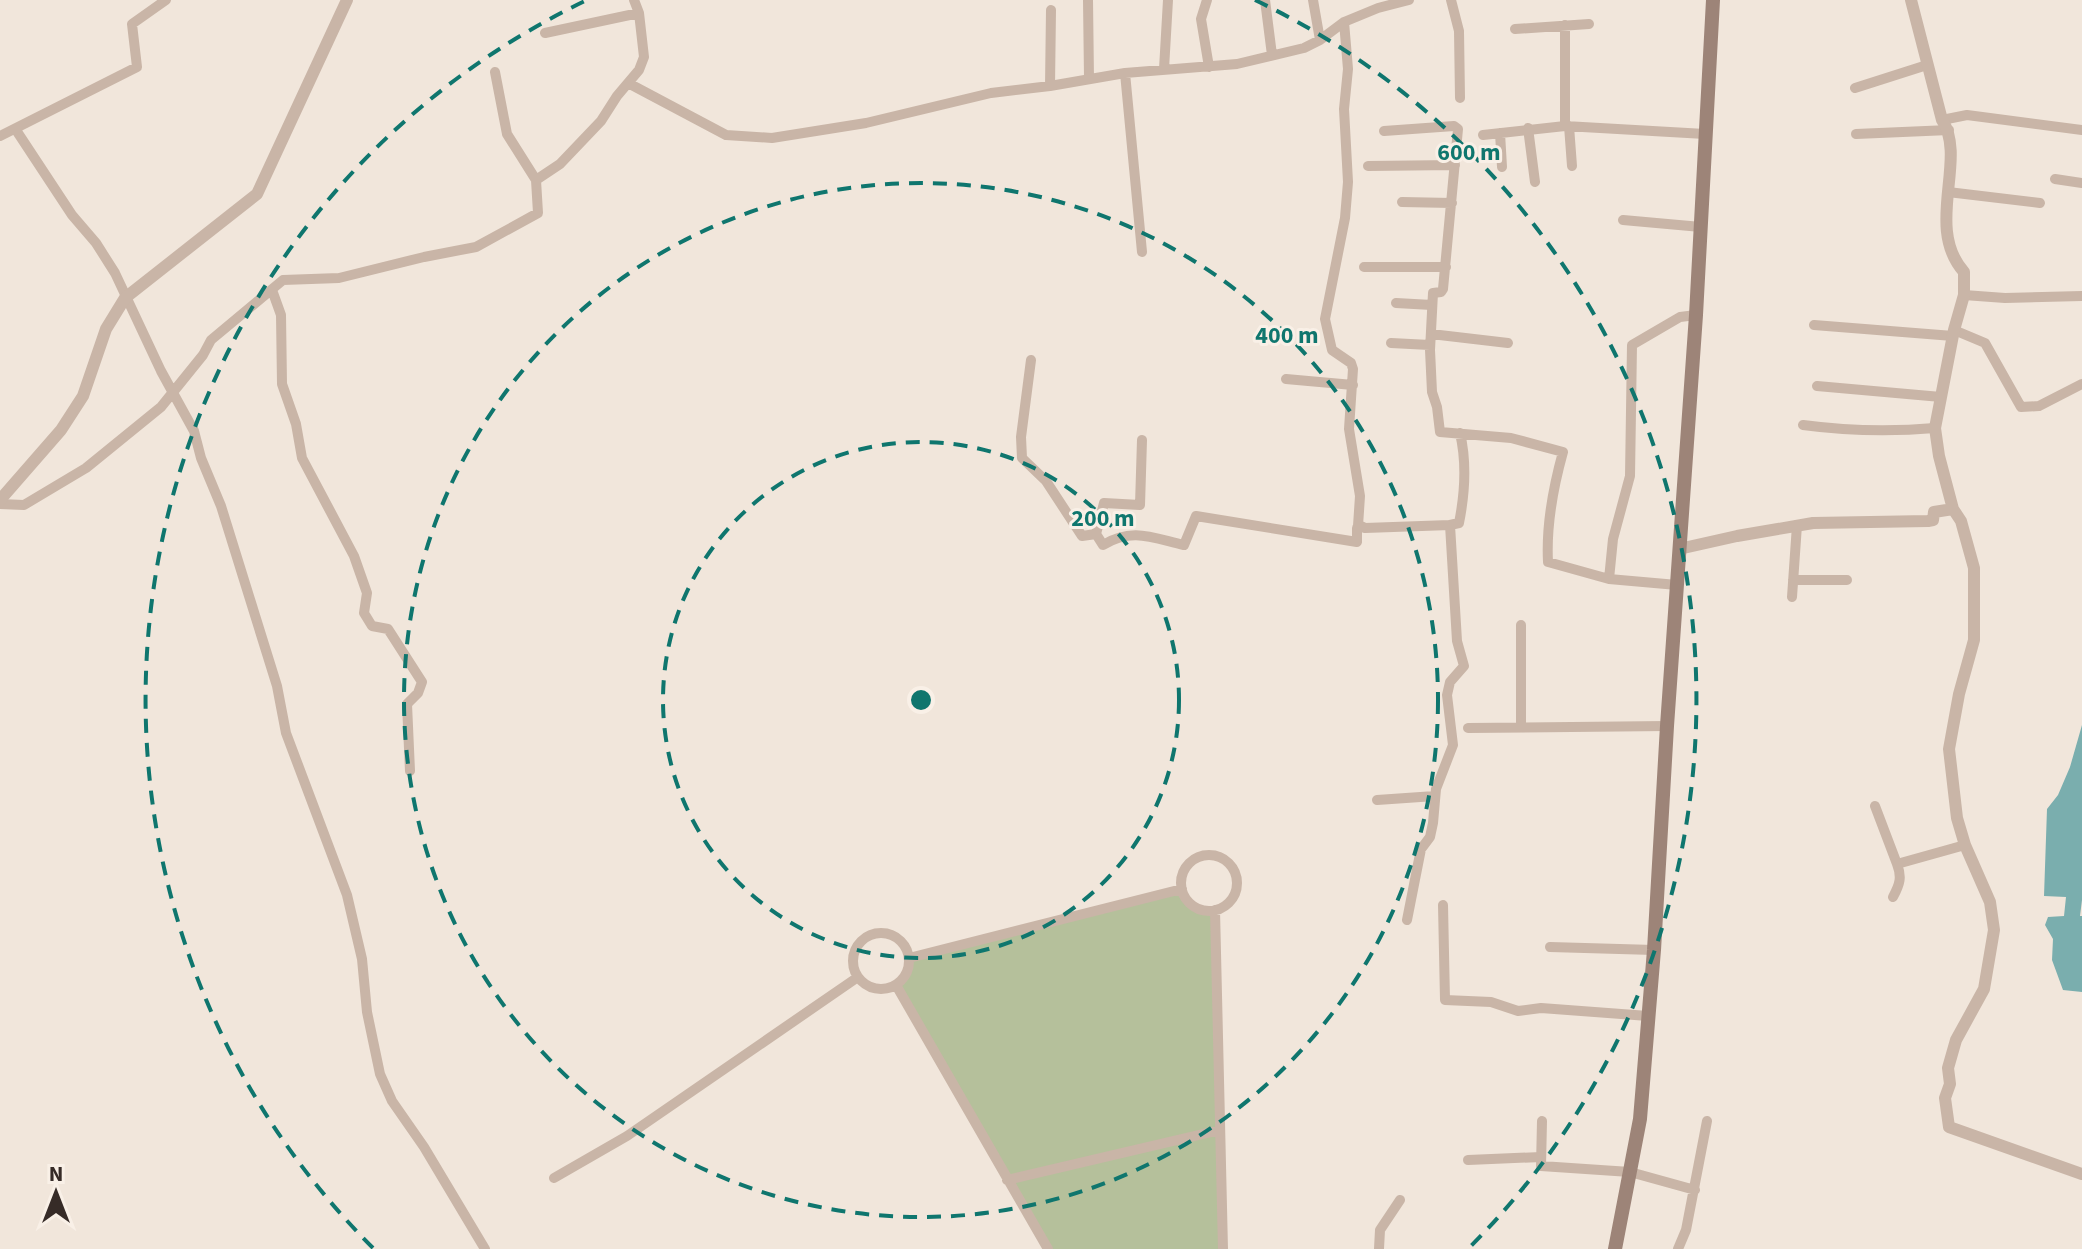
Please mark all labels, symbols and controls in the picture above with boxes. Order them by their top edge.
text: 600 m [1437,135,1501,170]
text: 400 m [1255,318,1319,353]
text: 200 m [1071,501,1135,536]
centre of rings [907,686,935,714]
north arrow [16,1153,96,1233]
text: N [49,1158,63,1190]

